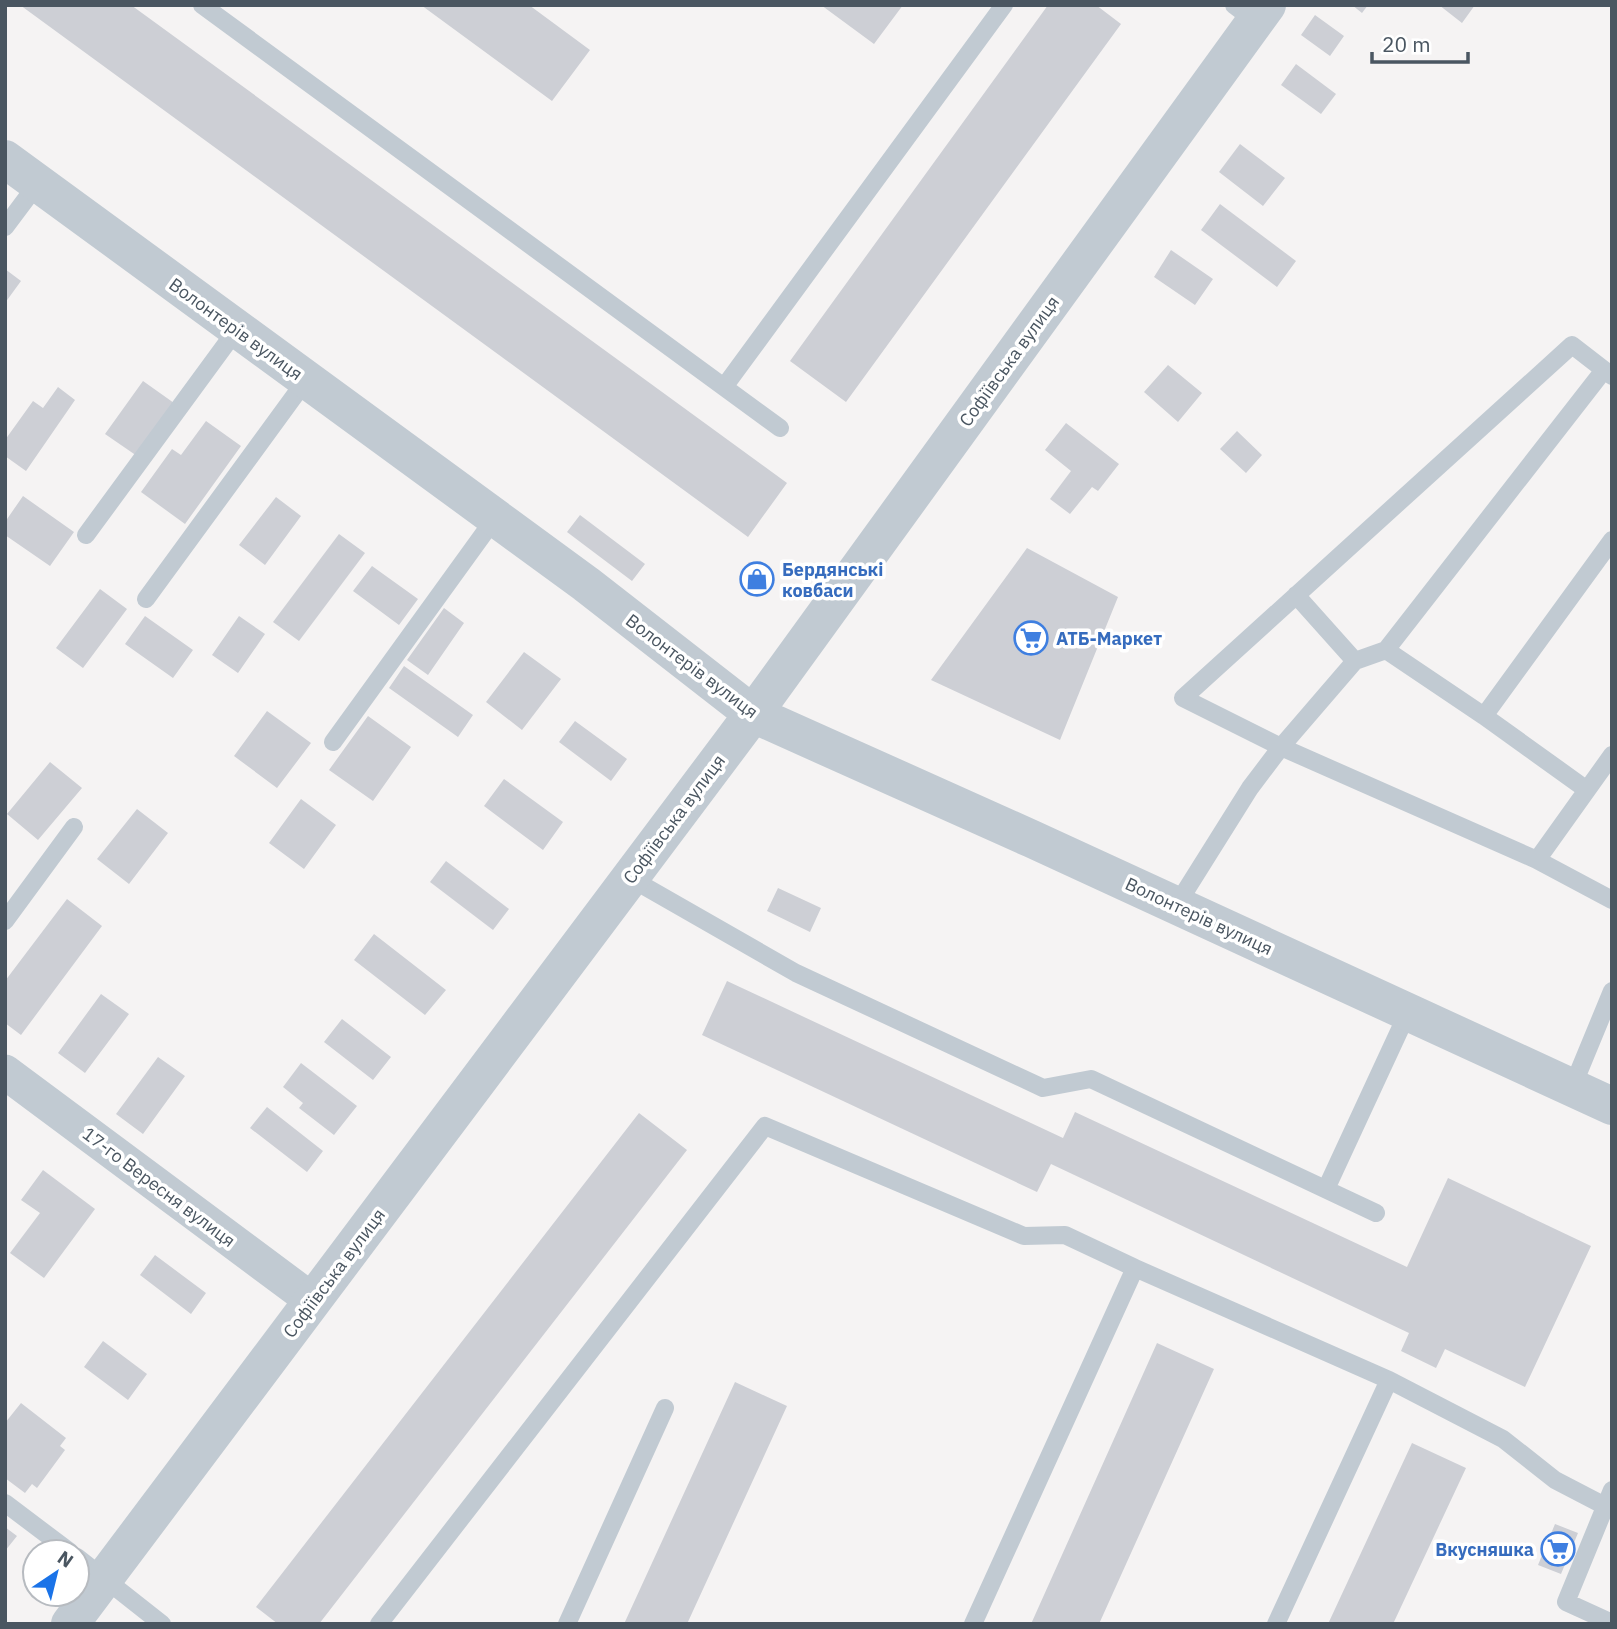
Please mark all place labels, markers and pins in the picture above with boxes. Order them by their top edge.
place label: Бердянські ковбаси [782,558,883,602]
shop icon: Бердянські ковбаси [738,560,776,598]
supermarket icon: АТБ-Маркет [1012,619,1050,657]
place label: АТБ-Маркет [1056,627,1162,650]
supermarket icon: Вкусняшка [1539,1530,1577,1568]
place label: Вкусняшка [1435,1538,1534,1561]

